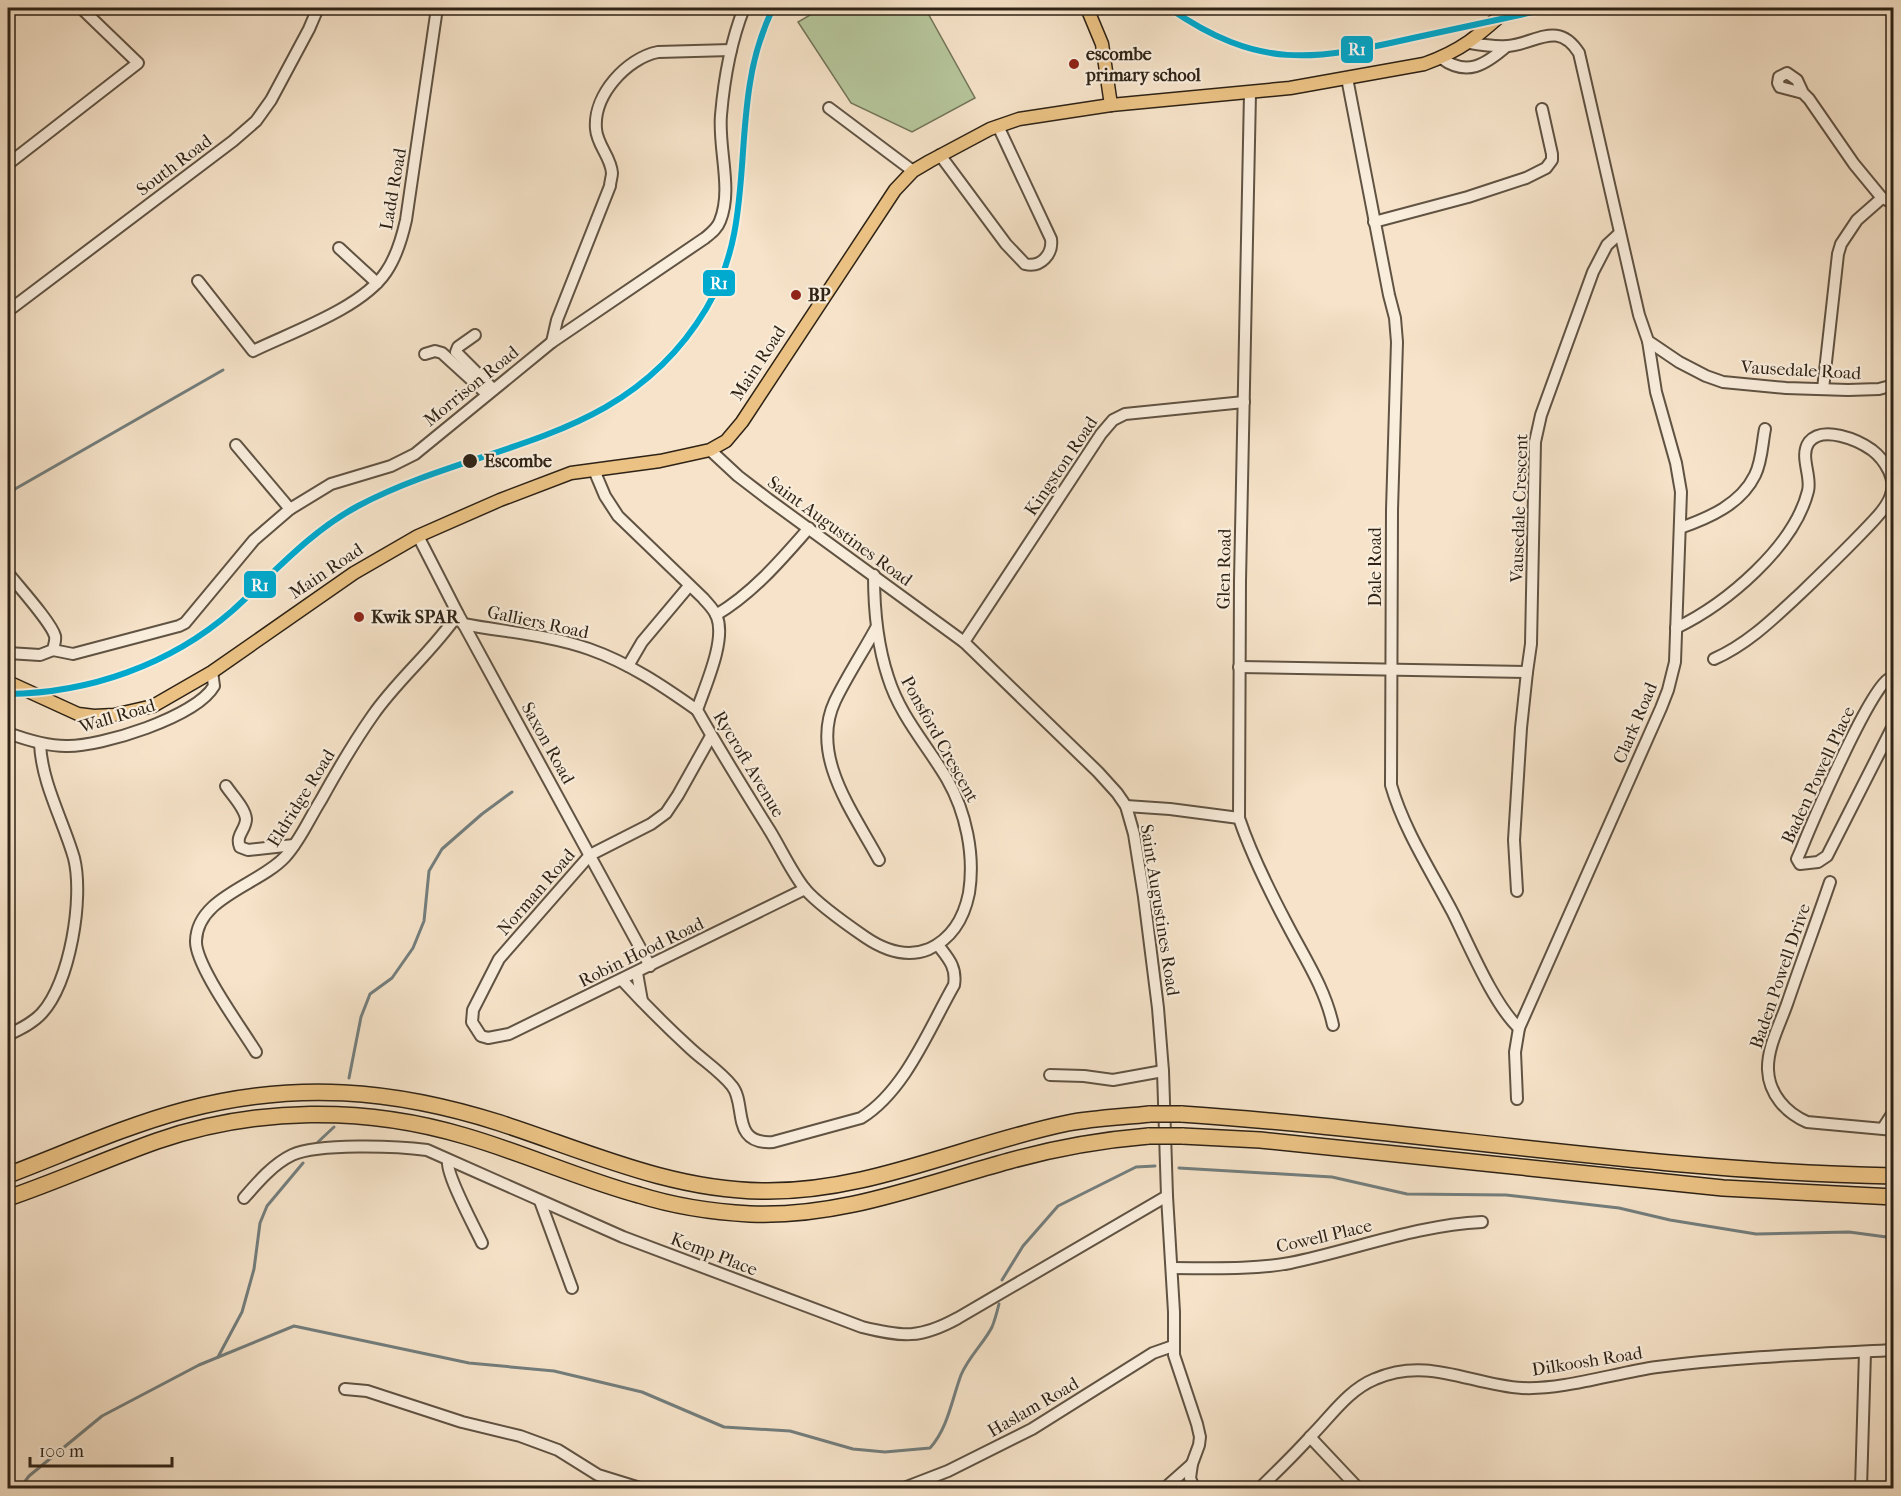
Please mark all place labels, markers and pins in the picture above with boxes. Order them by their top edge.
place label: escombe primary school [1085,44,1202,86]
marker: escombe primary school [1067,57,1081,71]
place label: BP [808,285,831,306]
marker: BP [789,288,803,302]
place label: Escombe [484,451,552,472]
marker: Escombe [461,452,479,470]
place label: Kwik SPAR [371,607,460,628]
marker: Kwik SPAR [352,610,366,624]

